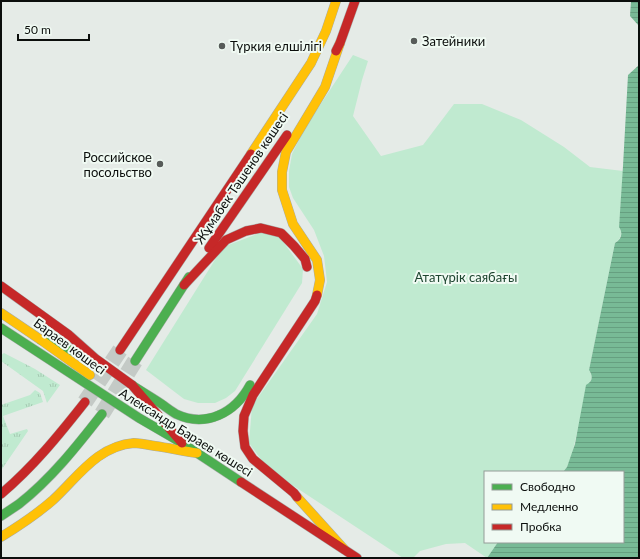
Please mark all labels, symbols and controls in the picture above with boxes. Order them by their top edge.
scale bar [18,16,89,42]
text: 50 m [24,22,51,37]
place label: Затейники [422,33,485,49]
marker: Затейники [409,36,419,46]
place label: Түркия елшілігі [230,38,322,54]
marker: Түркия елшілігі [217,41,227,51]
street label: Жұмабек Тәшенов көшесі [191,109,291,247]
place label: Российское посольство [83,149,152,180]
marker: Российское посольство [155,159,165,169]
park label: Ататүрік саябағы [414,269,518,285]
street label: Бараев көшесі [31,314,109,378]
street label: Александр Бараев көшесі [116,384,256,480]
legend [484,471,624,543]
text: Свободно [520,479,576,494]
text: Медленно [520,499,579,514]
text: Пробка [520,519,561,534]

